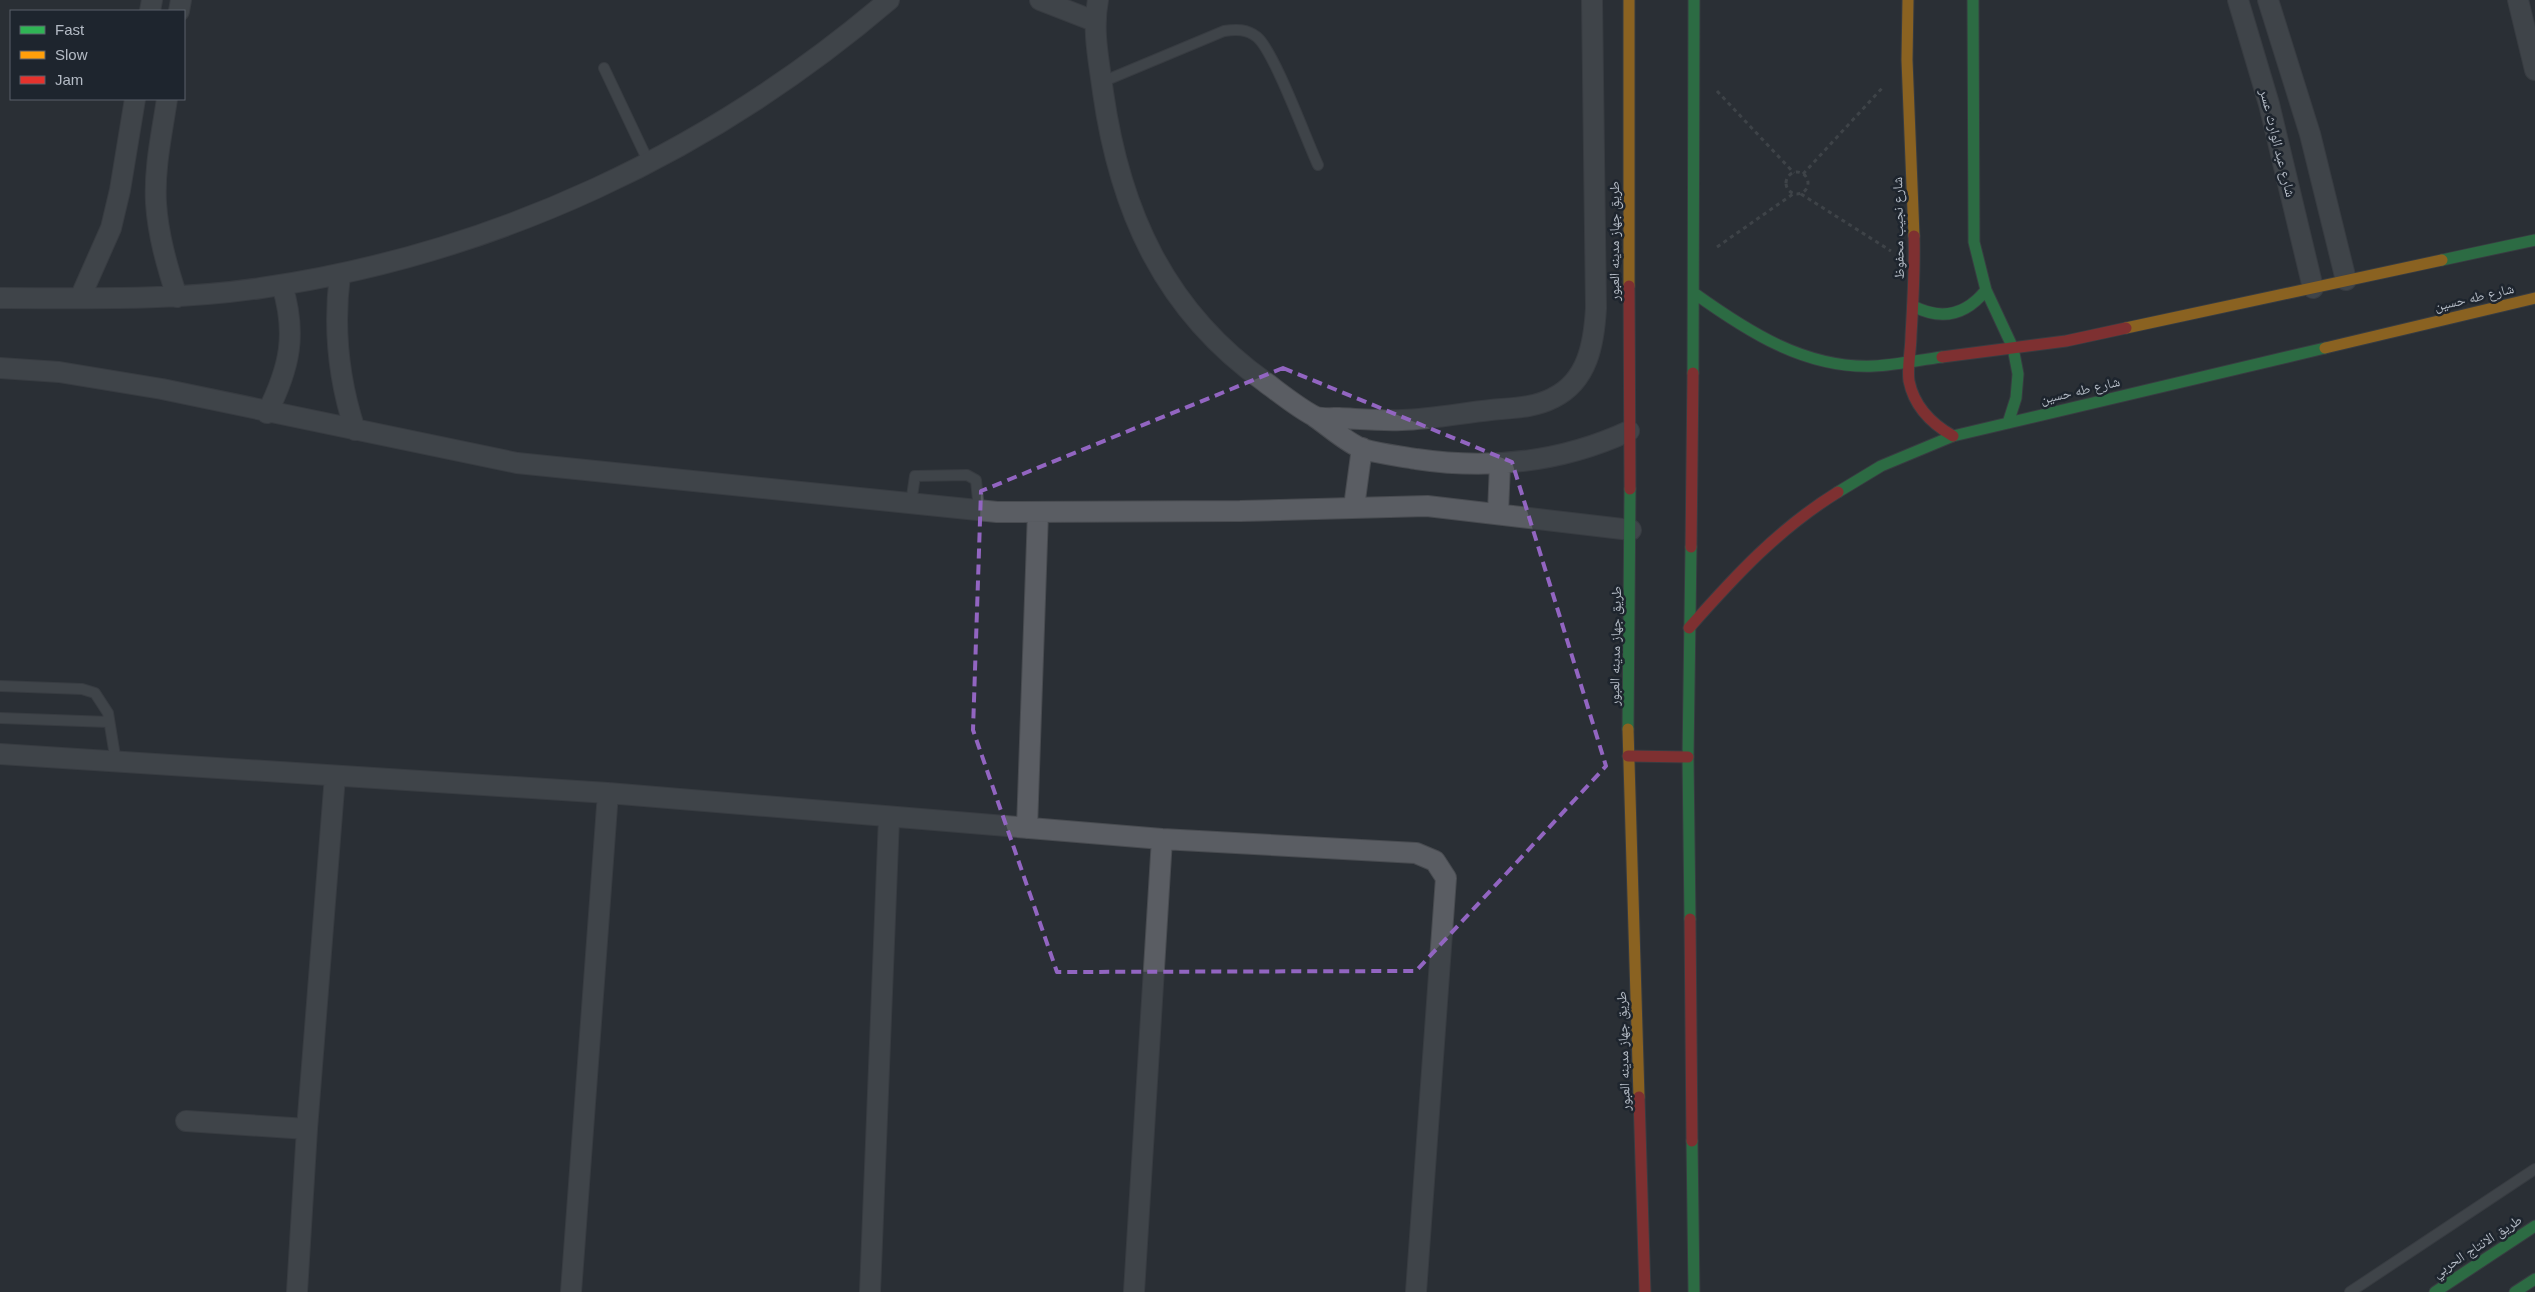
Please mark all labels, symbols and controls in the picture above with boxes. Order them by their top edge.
legend [10,10,185,100]
text: Fast [55,21,85,38]
text: Slow [55,46,88,63]
text: Jam [55,71,83,88]
street label: شارع عبد الوارث عسر [2255,86,2299,199]
street label: شارع نجيب محفوظ [1889,177,1909,279]
street label: طريق جهاز مدينه العبور [1606,181,1624,302]
street label: شارع طه حسين [2433,280,2516,316]
street label: شارع طه حسين [2039,373,2122,409]
street label: طريق جهاز مدينه العبور [1606,586,1626,707]
street label: طريق جهاز مدينه العبور [1613,991,1635,1112]
street label: طريق الانتاج الحربي [2429,1211,2527,1284]

